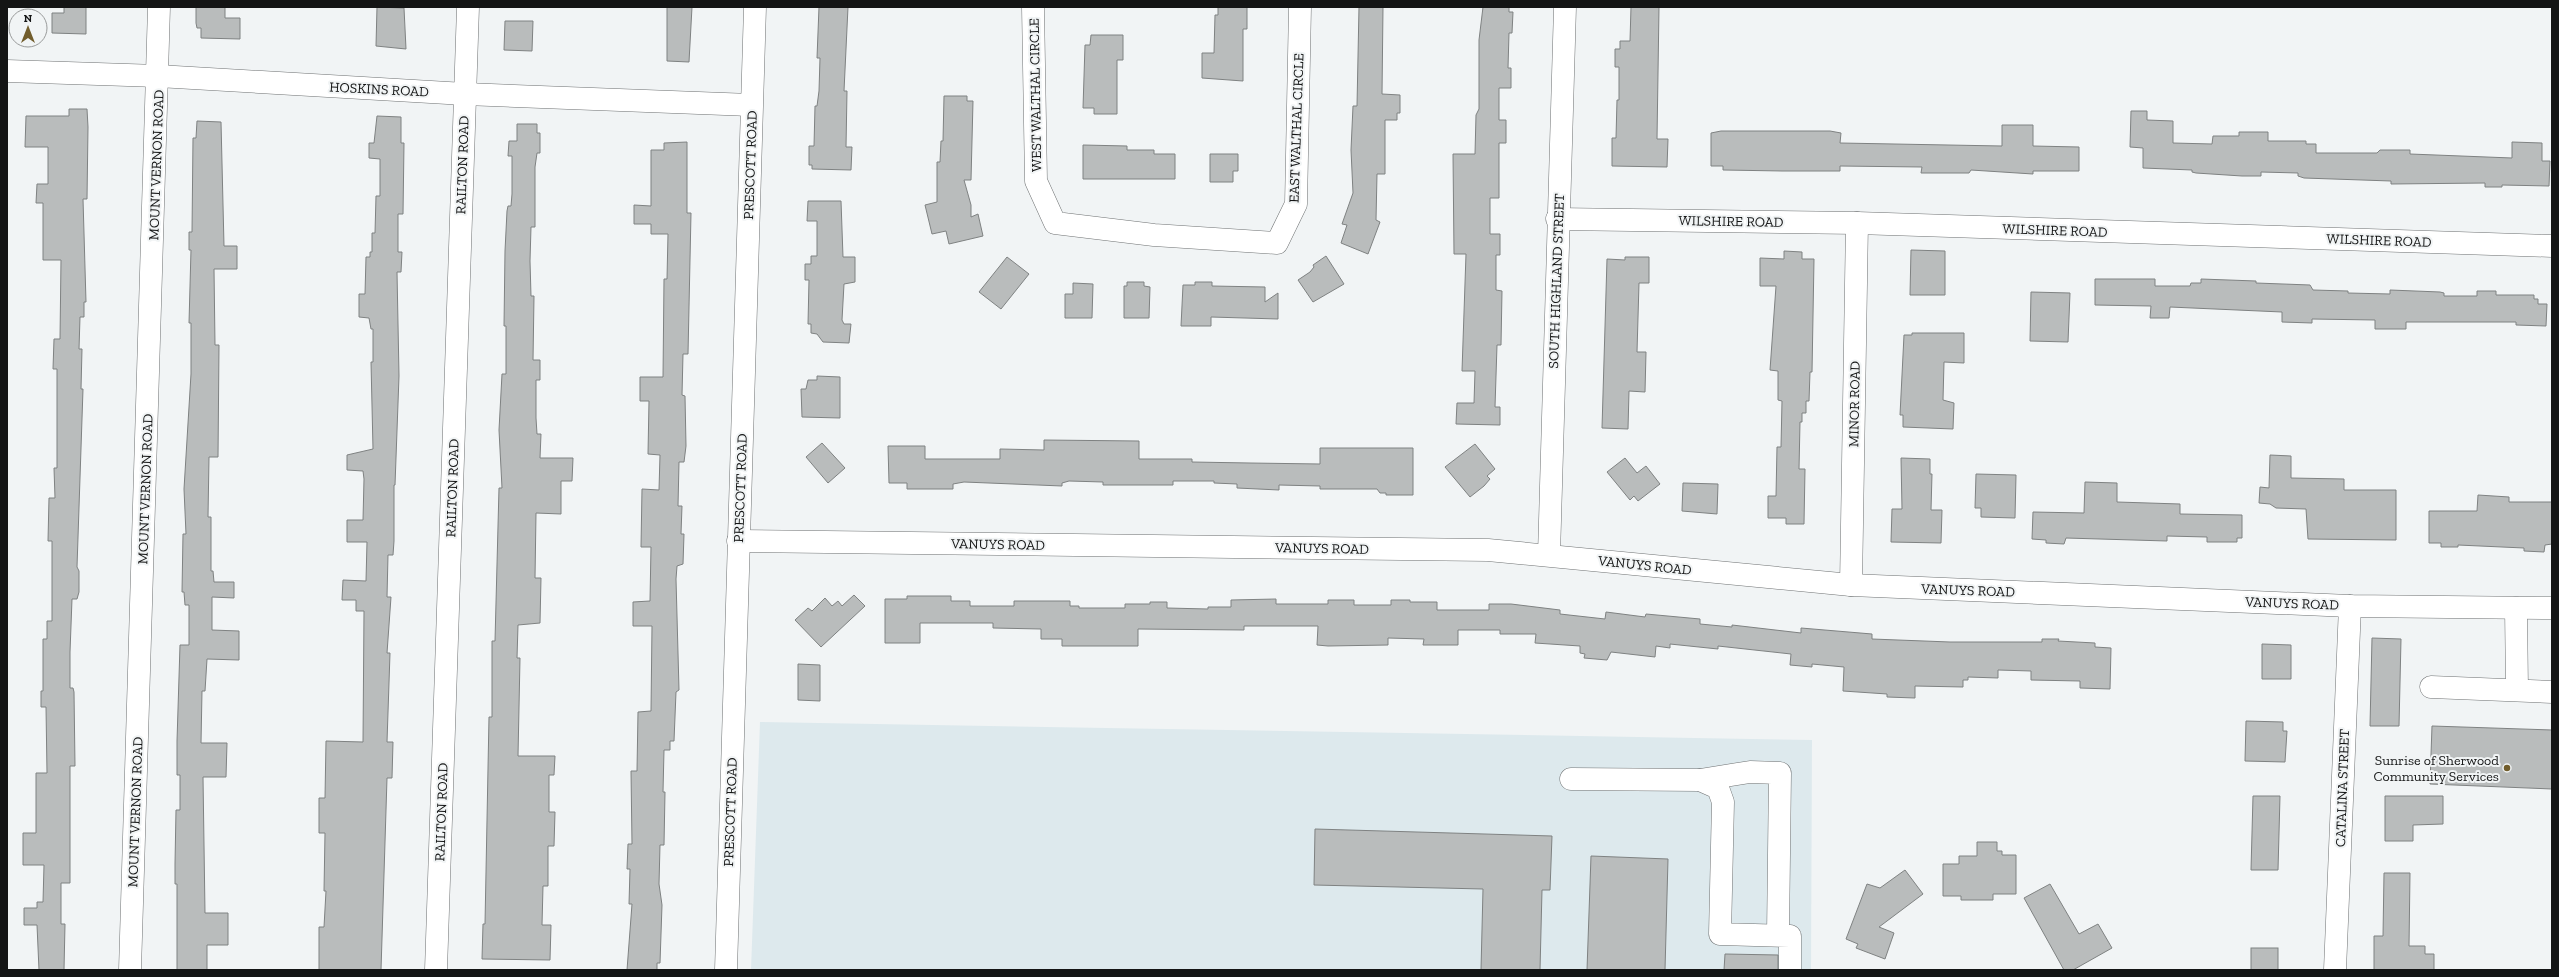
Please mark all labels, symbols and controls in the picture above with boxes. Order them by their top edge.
north arrow [8,8,48,48]
text: N [24,12,33,25]
street label: WEST WALTHAL CIRCLE [1026,18,1045,172]
street label: EAST WALTHAL CIRCLE [1285,53,1308,203]
street label: HOSKINS ROAD [329,78,429,101]
street label: MOUNT VERNON ROAD [145,89,168,241]
street label: PRESCOTT ROAD [740,110,761,220]
street label: RAILTON ROAD [452,115,473,215]
street label: SOUTH HIGHLAND STREET [1545,193,1568,369]
street label: WILSHIRE ROAD [1678,212,1784,231]
street label: WILSHIRE ROAD [2002,220,2108,241]
street label: WILSHIRE ROAD [2326,230,2432,251]
street label: MINOR ROAD [1845,361,1864,447]
street label: MOUNT VERNON ROAD [134,413,157,565]
street label: PRESCOTT ROAD [730,433,751,543]
street label: RAILTON ROAD [442,438,463,538]
street label: VANUYS ROAD [950,535,1045,554]
street label: VANUYS ROAD [1274,539,1369,558]
street label: VANUYS ROAD [1596,552,1693,579]
street label: VANUYS ROAD [1920,580,2015,601]
street label: VANUYS ROAD [2244,593,2339,614]
street label: CATALINA STREET [2332,728,2353,847]
street label: MOUNT VERNON ROAD [124,736,147,888]
place label: Sunrise of Sherwood Community Services [2373,752,2499,785]
street label: PRESCOTT ROAD [720,757,741,867]
street label: RAILTON ROAD [431,762,452,862]
marker: Sunrise of Sherwood Community Services [2502,763,2512,773]

